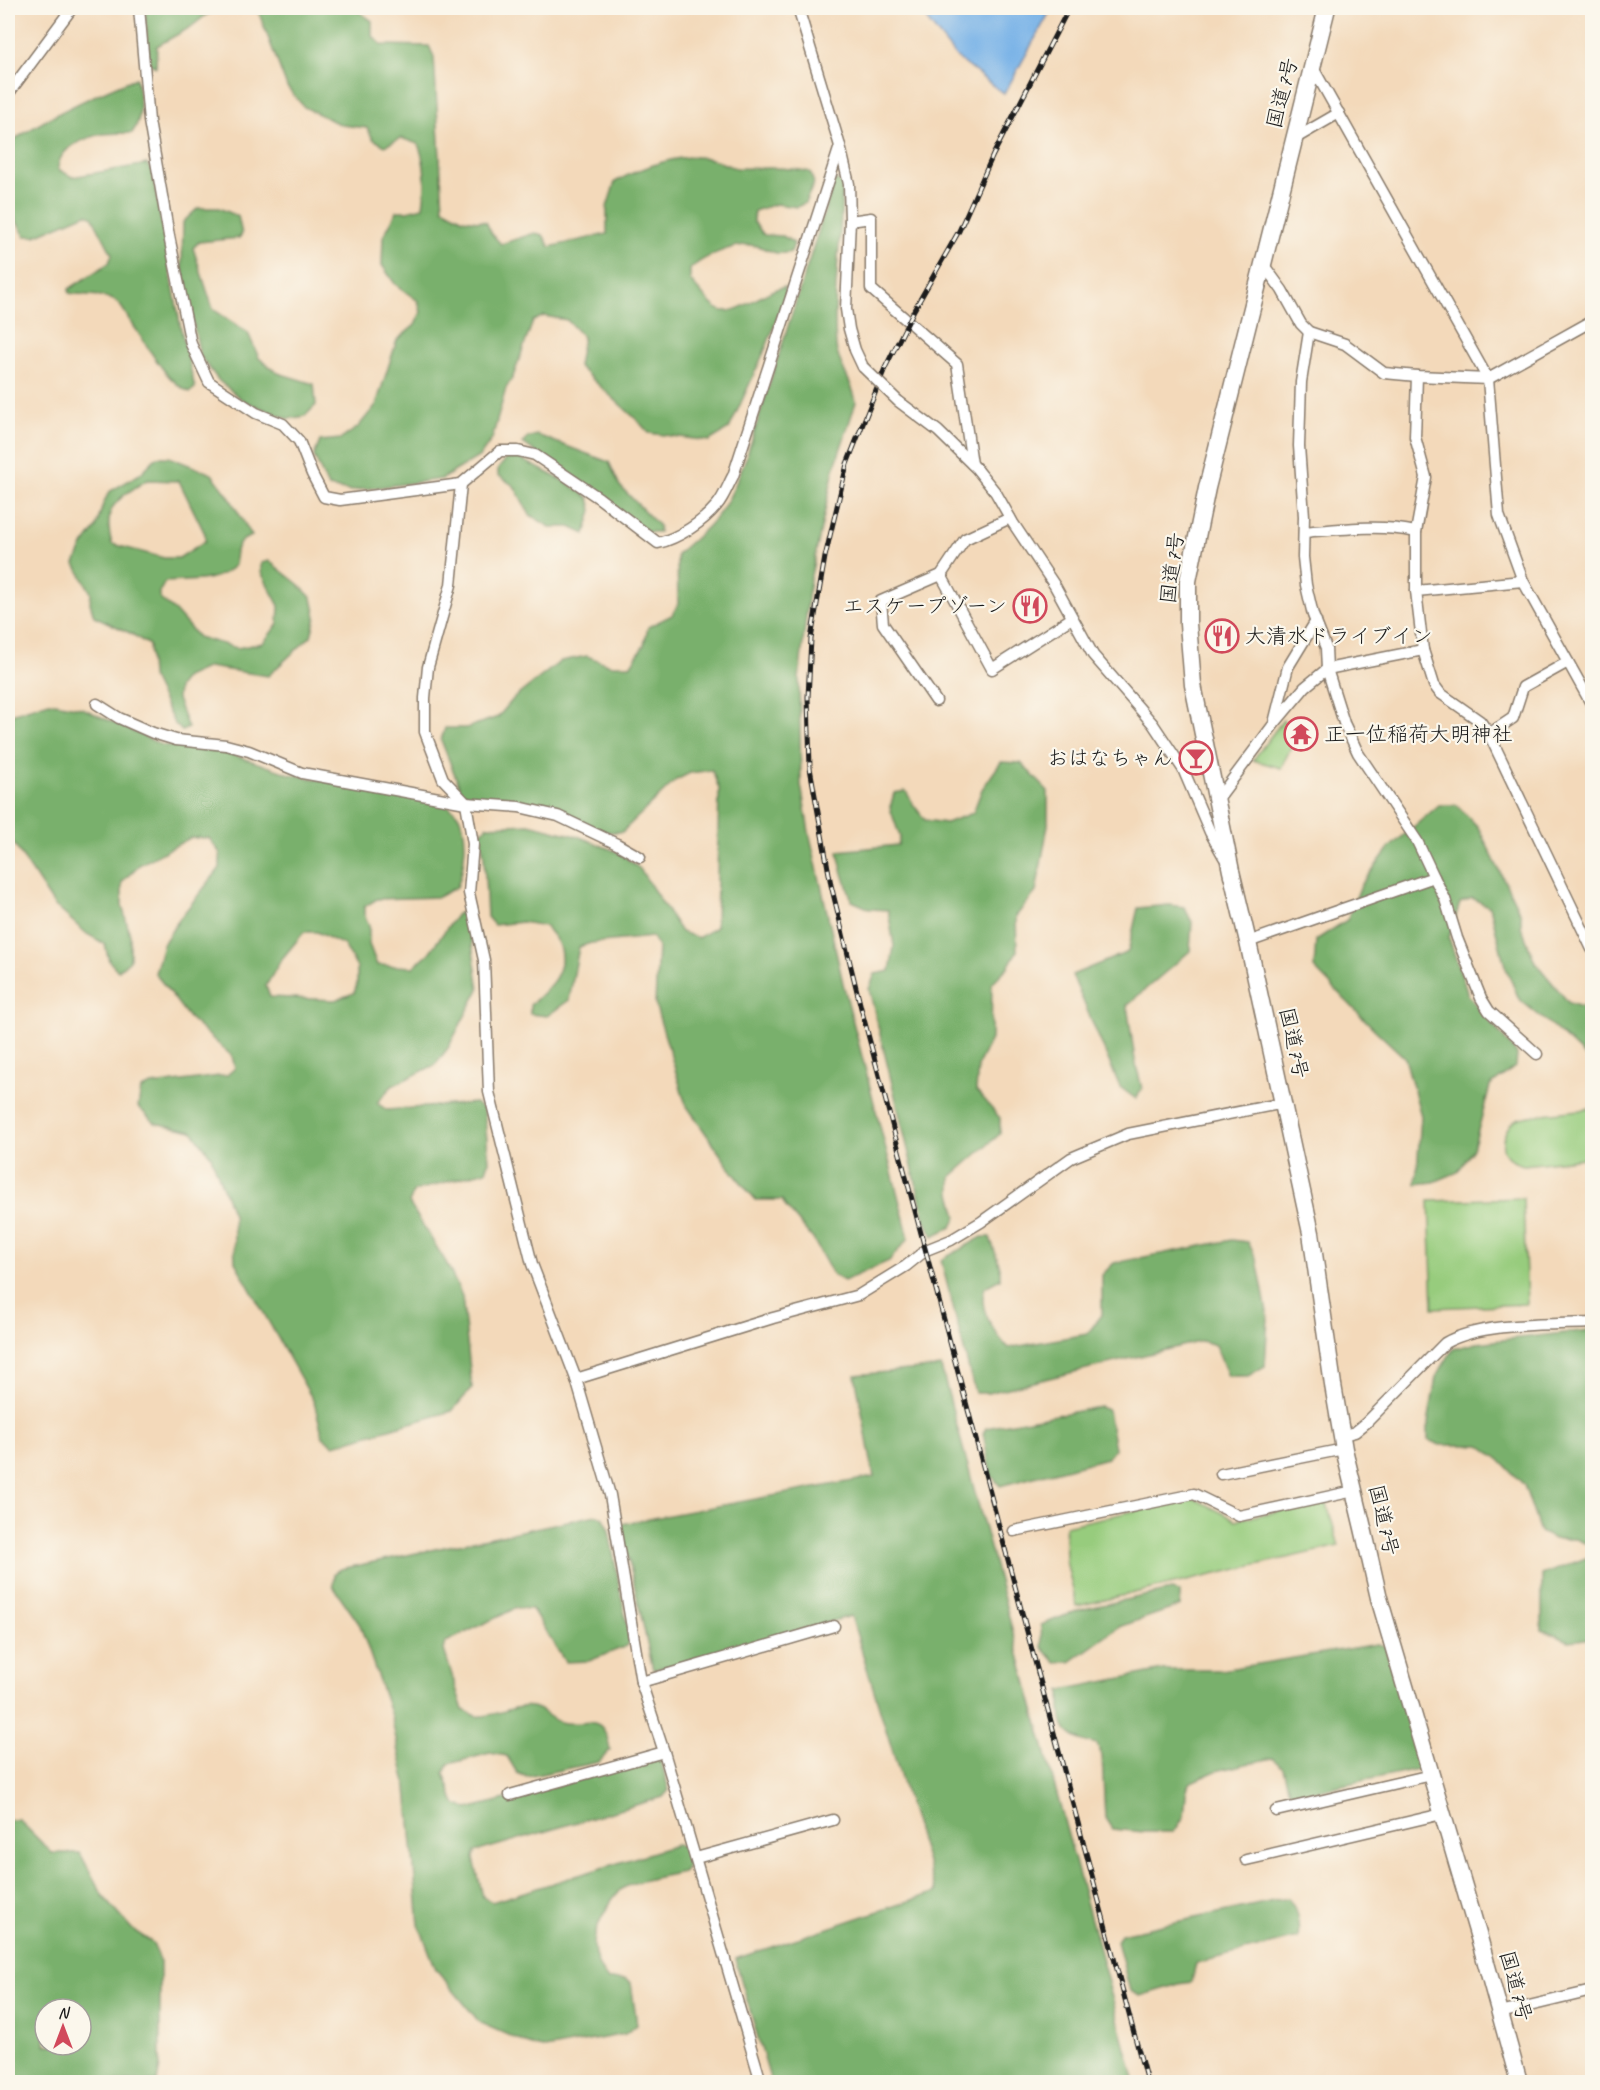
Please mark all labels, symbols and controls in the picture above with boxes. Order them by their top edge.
street label: 国道7号 [1261,55,1303,131]
street label: 国道7号 [1155,530,1189,606]
restaurant icon: エスケープゾーン [1012,588,1048,624]
place label: エスケープゾーン [843,593,1007,619]
restaurant icon: 大清水ドライブイン [1204,618,1240,654]
place label: 大清水ドライブイン [1245,623,1433,649]
temple icon: 正一位稲荷大明神社 [1283,716,1319,752]
place label: 正一位稲荷大明神社 [1324,721,1513,747]
bar icon: おはなちゃん [1178,740,1214,776]
place label: おはなちゃん [1047,745,1173,771]
street label: 国道7号 [1274,1005,1314,1081]
street label: 国道7号 [1363,1482,1405,1558]
street label: 国道7号 [1494,1948,1538,2024]
north arrow [33,1997,93,2057]
text: N [58,2003,71,2023]

